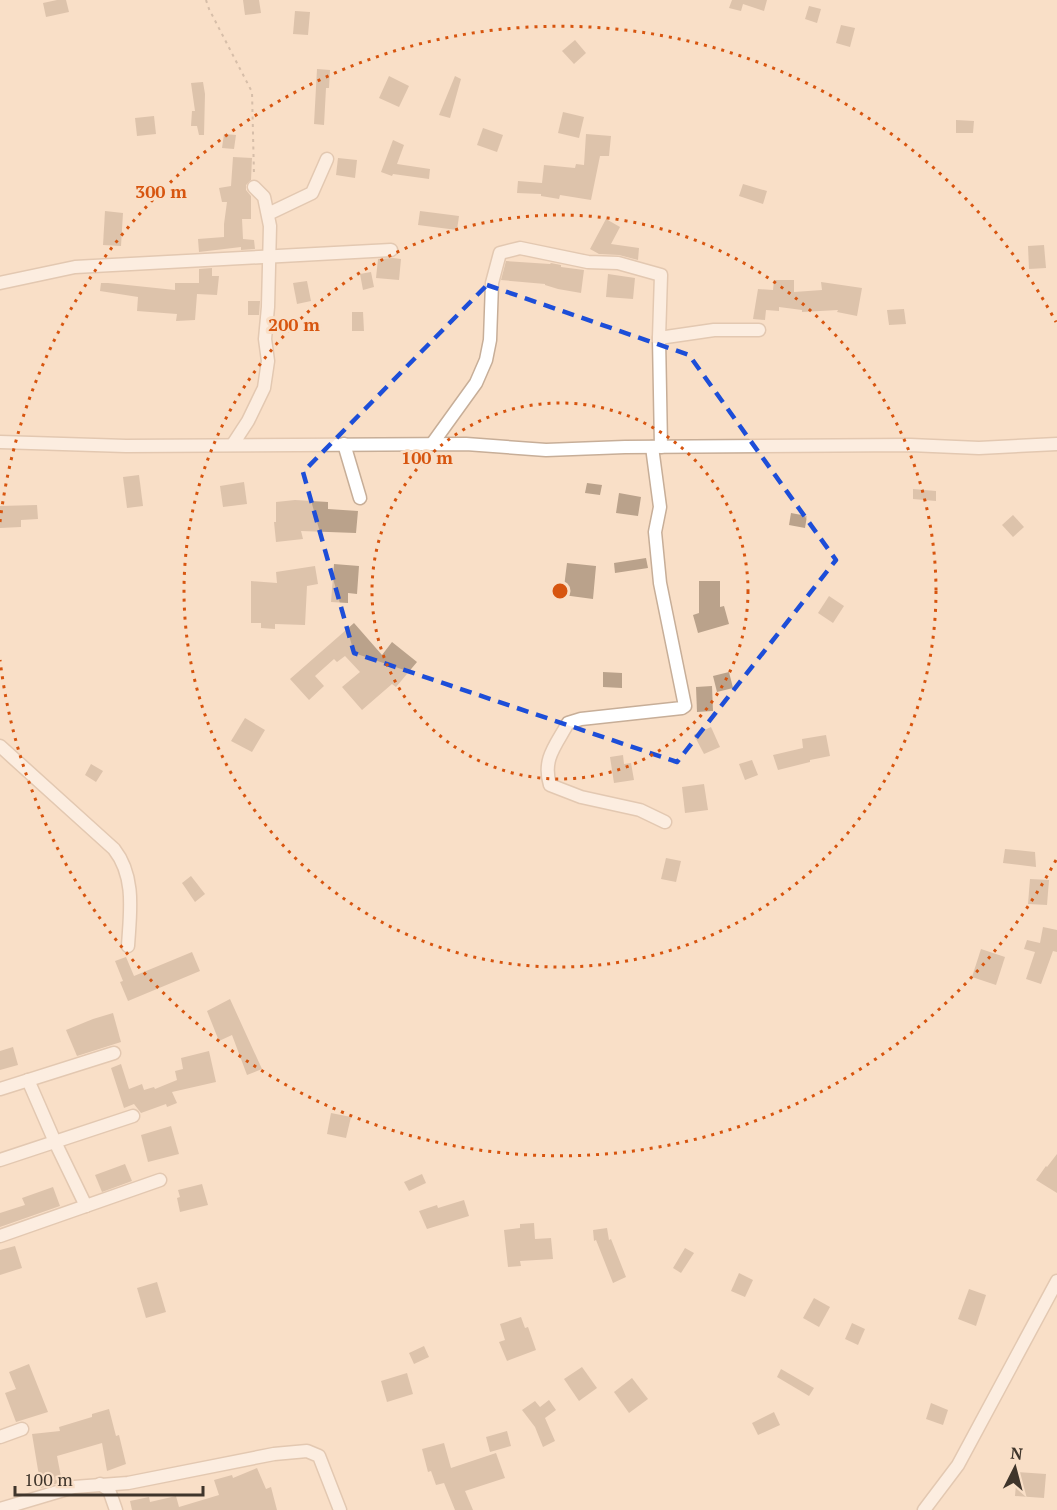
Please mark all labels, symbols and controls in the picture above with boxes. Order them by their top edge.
text: 300 m [135,179,187,203]
text: 200 m [268,312,320,336]
text: 100 m [401,445,453,469]
centre of rings [550,581,570,601]
north arrow [985,1438,1045,1498]
text: N [1009,1442,1024,1465]
scale bar [15,1459,202,1497]
text: 100 m [24,1467,73,1491]

